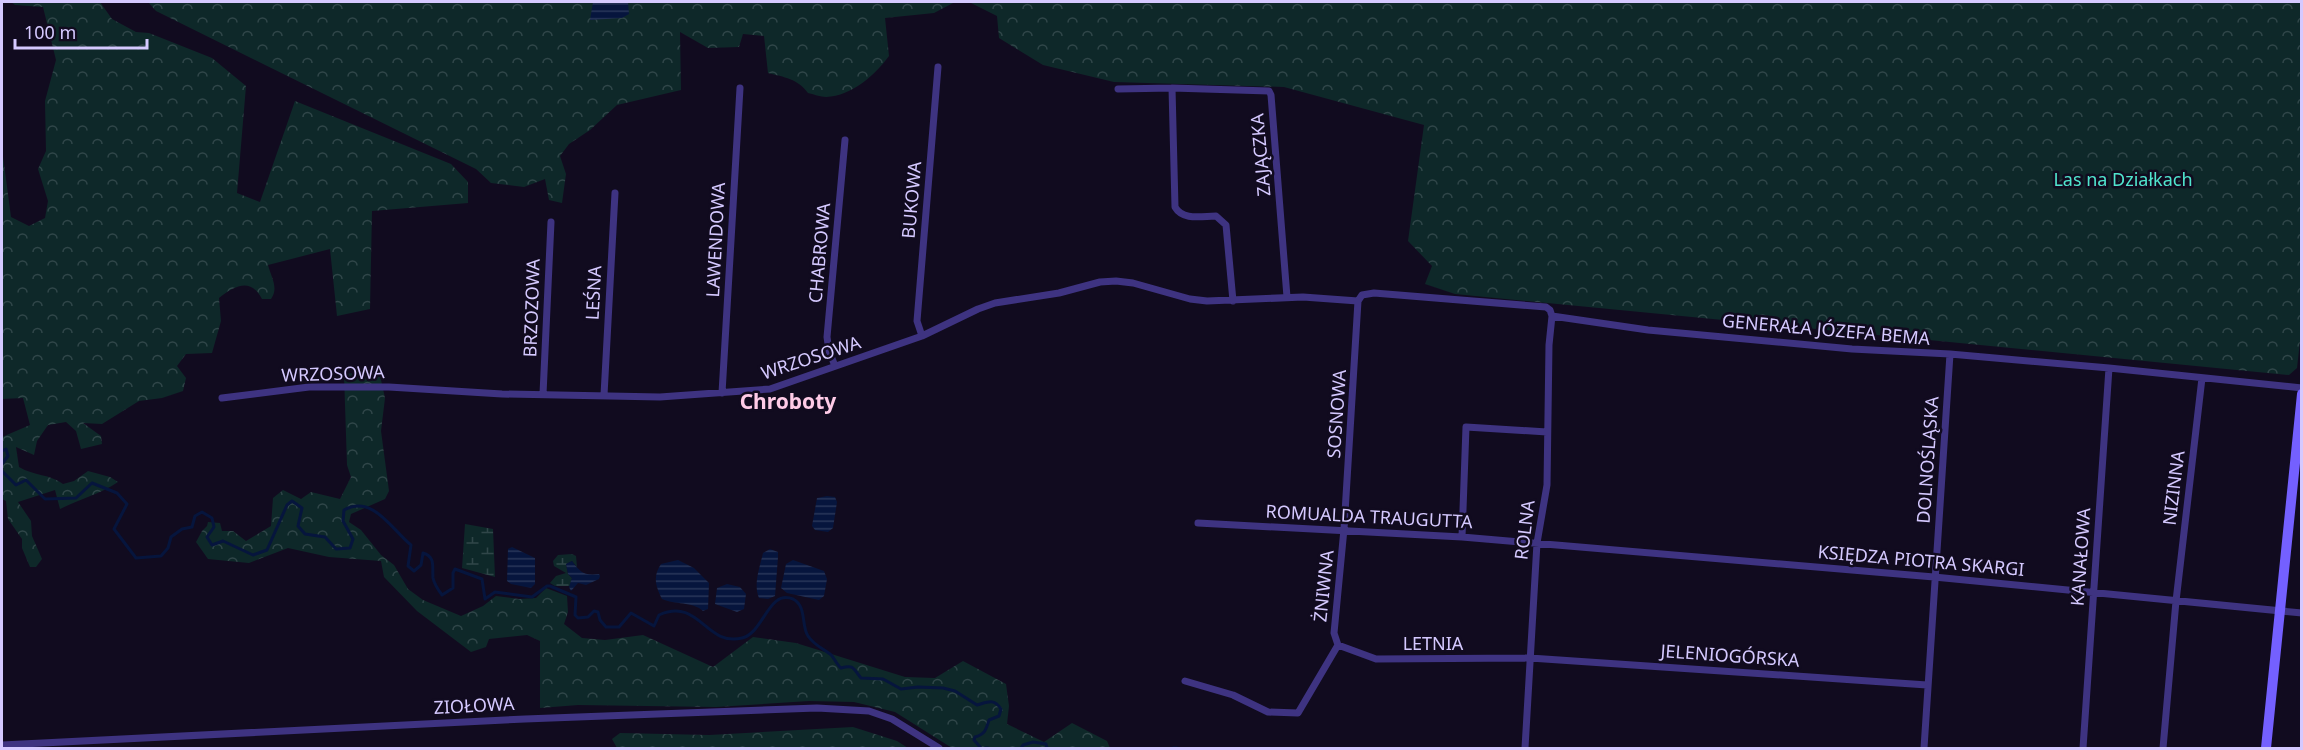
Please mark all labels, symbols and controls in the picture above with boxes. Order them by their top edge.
scale bar [15,12,147,50]
text: 100 m [24,20,76,44]
street label: ZAJĄCZKA [1244,112,1276,198]
street label: BUKOWA [896,160,926,239]
park label: Las na Działkach [2053,167,2193,191]
street label: LAWENDOWA [700,181,730,298]
street label: CHABROWA [803,201,835,304]
street label: BRZOZOWA [517,258,545,358]
street label: LEŚNA [580,265,606,321]
street label: GENERAŁA JÓZEFA BEMA [1721,308,1932,350]
street label: WRZOSOWA [758,330,864,384]
street label: WRZOSOWA [281,359,386,387]
street label: SOSNOWA [1321,368,1351,459]
district label: Chroboty [740,387,836,415]
street label: DOLNOŚLĄSKA [1911,395,1943,524]
street label: NIZINNA [2157,449,2190,527]
street label: ROLNA [1508,498,1540,561]
street label: ROMUALDA TRAUGUTTA [1265,499,1474,533]
street label: KANAŁOWA [2065,507,2095,607]
street label: KSIĘDZA PIOTRA SKARGI [1817,539,2025,581]
street label: ŻNIWNA [1307,548,1339,623]
street label: LETNIA [1403,631,1464,655]
street label: JELENIOGÓRSKA [1658,638,1801,672]
street label: ZIOŁOWA [433,691,515,719]

